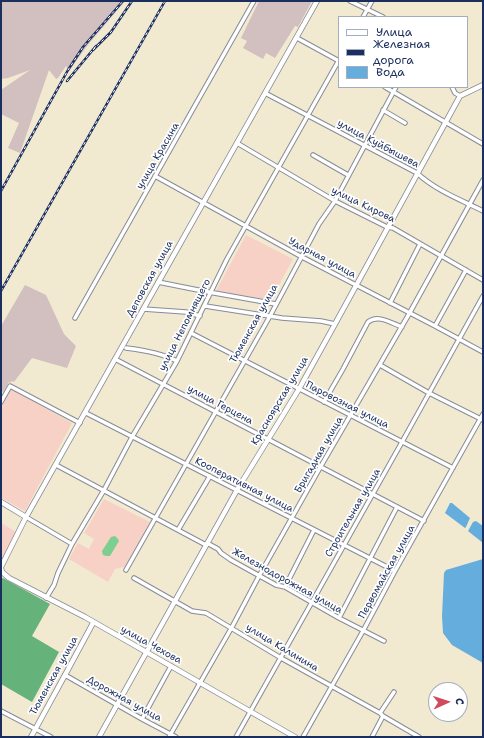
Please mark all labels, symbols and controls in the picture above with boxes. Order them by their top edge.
legend [338,16,468,88]
text: Улица [376,24,412,40]
text: Железная дорога [373,36,430,68]
text: Вода [376,64,405,80]
street label: улица Куйбышева [335,117,421,171]
street label: улица Красина [134,121,182,191]
street label: улица Кирова [329,184,397,226]
street label: Ударная улица [286,235,358,281]
street label: Деповская улица [124,239,176,319]
street label: улица Непомнящего [157,277,213,373]
street label: Тюменская улица [227,282,281,366]
street label: Красноярская улица [249,355,311,447]
street label: Паровозная улица [303,379,391,431]
street label: улица Герцена [185,383,255,427]
street label: Бригадная улица [292,415,346,495]
street label: Кооперативная улица [193,455,295,515]
street label: Строительная улица [323,466,383,560]
street label: Первомайская улица [356,523,418,621]
street label: Железнодорожная улица [230,546,344,616]
street label: улица Калинина [244,622,320,674]
street label: улица Чехова [118,623,184,667]
street label: Тюменская улица [27,634,81,718]
street label: Дорожная улица [85,673,163,725]
north arrow [428,682,468,722]
text: С [452,698,467,705]

